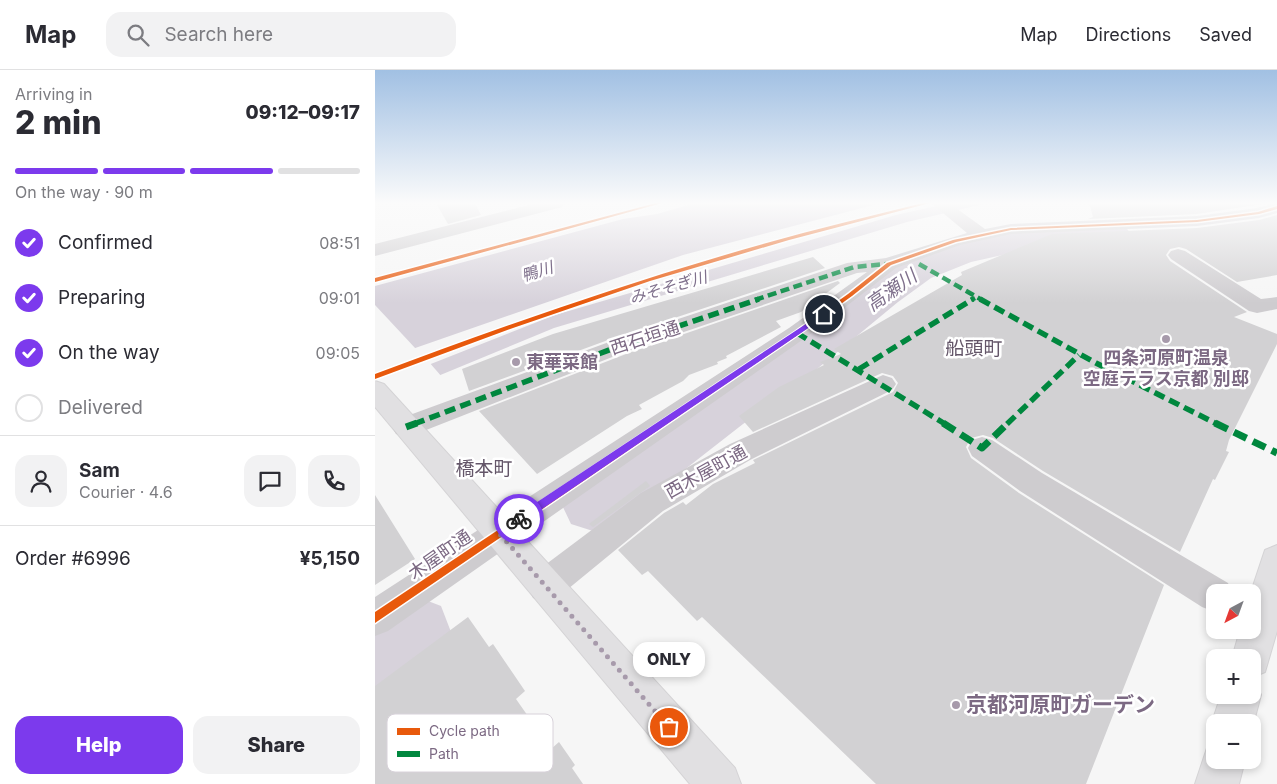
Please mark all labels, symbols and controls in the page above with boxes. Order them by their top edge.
search box [106,12,456,57]
text: Map [25,20,76,49]
icon: search [124,21,152,49]
text: Search here [164,23,273,46]
text: Map [1020,24,1058,45]
text: Directions [1086,24,1171,45]
text: Saved [1199,24,1252,45]
text: Arriving in [15,84,92,104]
text: 09:12–09:17 [246,101,360,124]
text: 2 min [15,103,101,142]
text: On the way · 90 m [15,182,153,202]
icon: check [15,229,43,257]
text: Confirmed [58,231,153,254]
text: 08:51 [319,233,360,253]
water label: 鴨川 [519,256,557,285]
water label: 高瀬川 [861,263,923,316]
water label: みそそぎ川 [627,266,711,308]
icon: check [15,284,43,312]
text: Preparing [58,286,145,309]
text: 09:01 [319,288,360,308]
pin [803,293,845,335]
icon: home [810,300,838,328]
street label: 西石垣通 [607,316,682,359]
marker: 四条河原町温泉 空庭テラス京都 別邸 [1160,333,1172,345]
district label: 船頭町 [945,337,1003,360]
icon: check [15,339,43,367]
text: On the way [58,341,160,364]
text: 09:05 [316,343,360,363]
place label: 四条河原町温泉 空庭テラス京都 別邸 [1083,347,1249,389]
place label: 東華菜館 [526,351,598,372]
marker: 東華菜館 [510,356,522,368]
text: Delivered [58,396,143,419]
street label: 西木屋町通 [661,441,750,503]
button: person [15,455,67,507]
button: chat [244,455,296,507]
button: phone [308,455,360,507]
district label: 橋本町 [455,457,513,480]
text: Sam [79,459,120,482]
text: Courier · 4.6 [79,482,173,502]
courier [494,494,544,544]
icon: bike [505,505,533,533]
street label: 木屋町通 [404,525,475,584]
text: Order #6996 [15,547,131,570]
text: ¥5,150 [300,547,360,570]
north arrow [1206,584,1261,639]
map controls [1206,584,1261,769]
callout: ONLY [633,642,705,677]
text: ONLY [647,649,691,669]
button: + [1206,649,1261,704]
place label: 京都河原町ガーデン [966,692,1155,717]
marker: 京都河原町ガーデン [950,699,962,711]
pin [648,706,690,748]
icon: bag [655,713,683,741]
legend [387,714,553,772]
button: − [1206,714,1261,769]
button: Help [15,716,183,774]
button: Share [193,716,360,774]
text: Cycle path [429,722,500,739]
text: Path [429,745,459,762]

